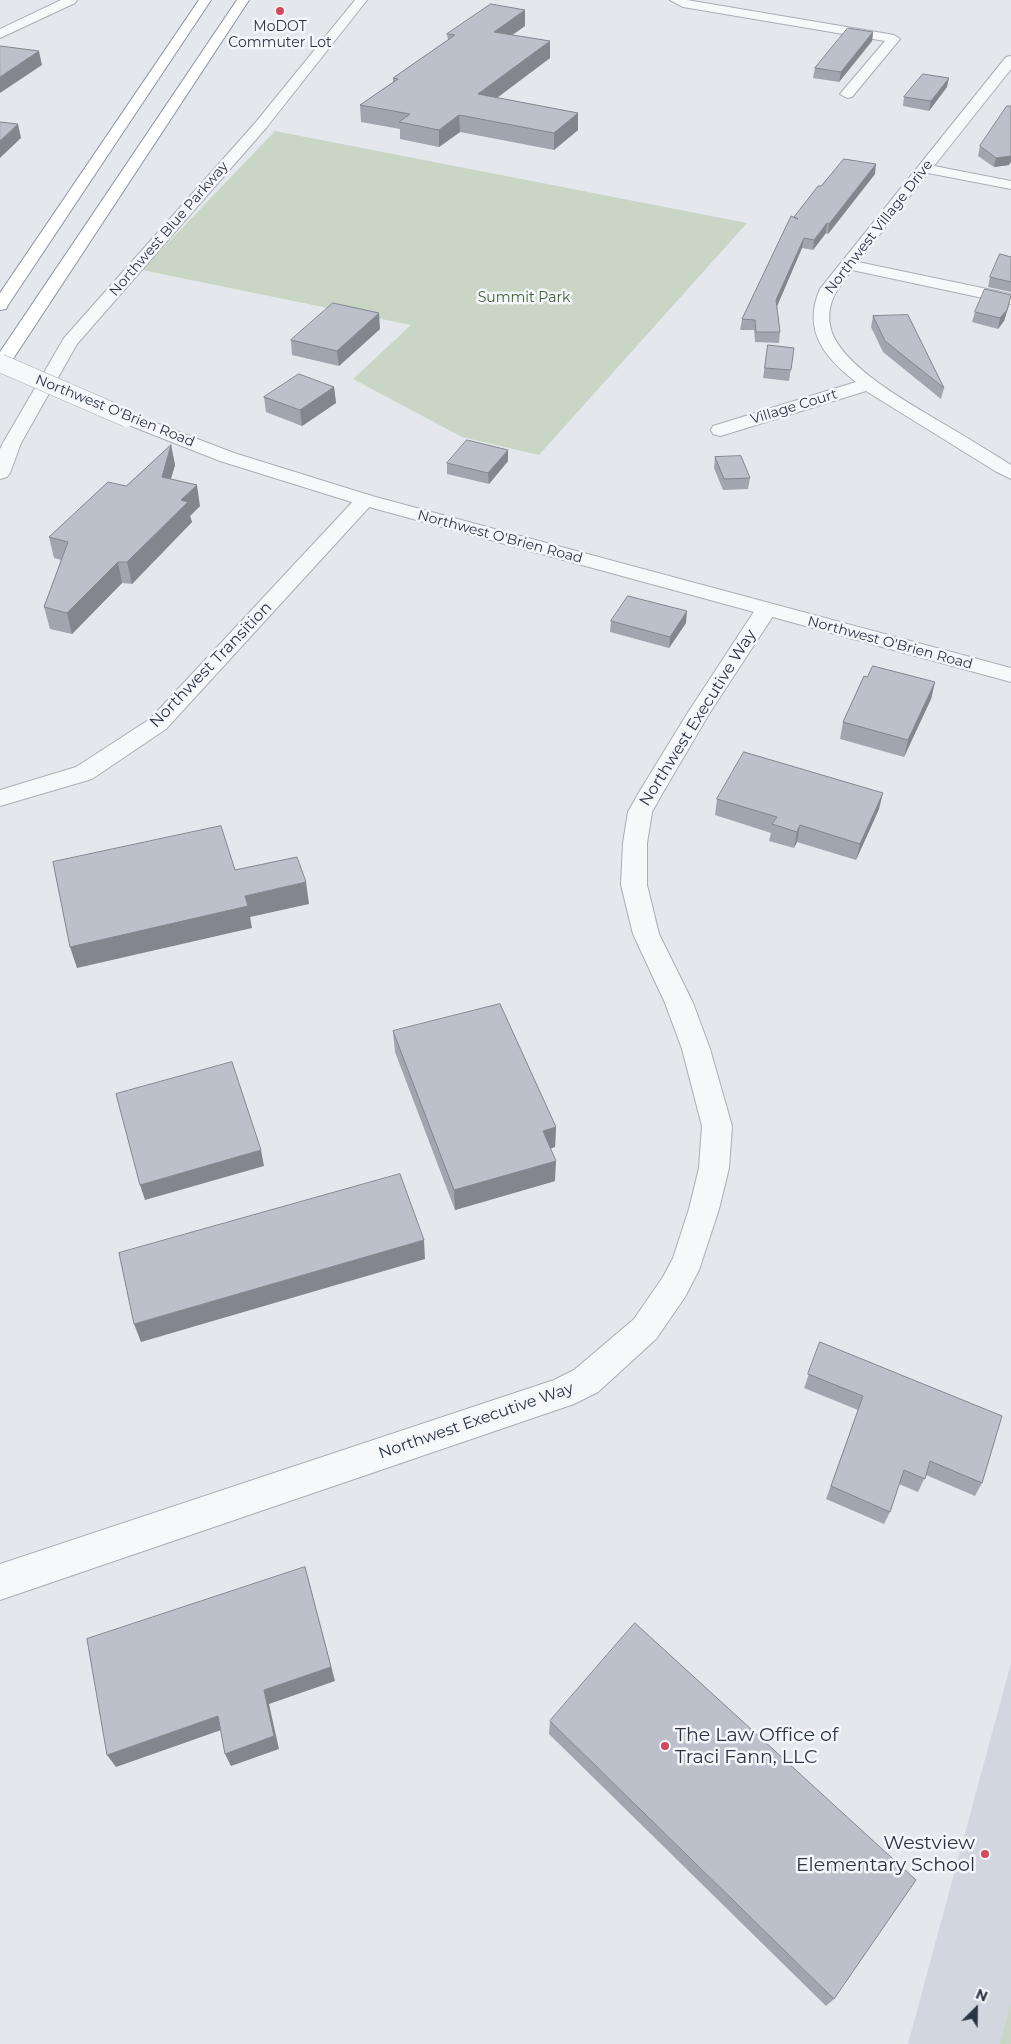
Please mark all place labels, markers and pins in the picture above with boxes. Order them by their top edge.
marker: MoDOT Commuter Lot [274,5,286,17]
place label: MoDOT Commuter Lot [228,19,332,52]
place label: The Law Office of Traci Fann, LLC [675,1724,838,1768]
marker: The Law Office of Traci Fann, LLC [659,1740,671,1752]
place label: Westview Elementary School [796,1832,975,1876]
marker: Westview Elementary School [979,1848,991,1860]

